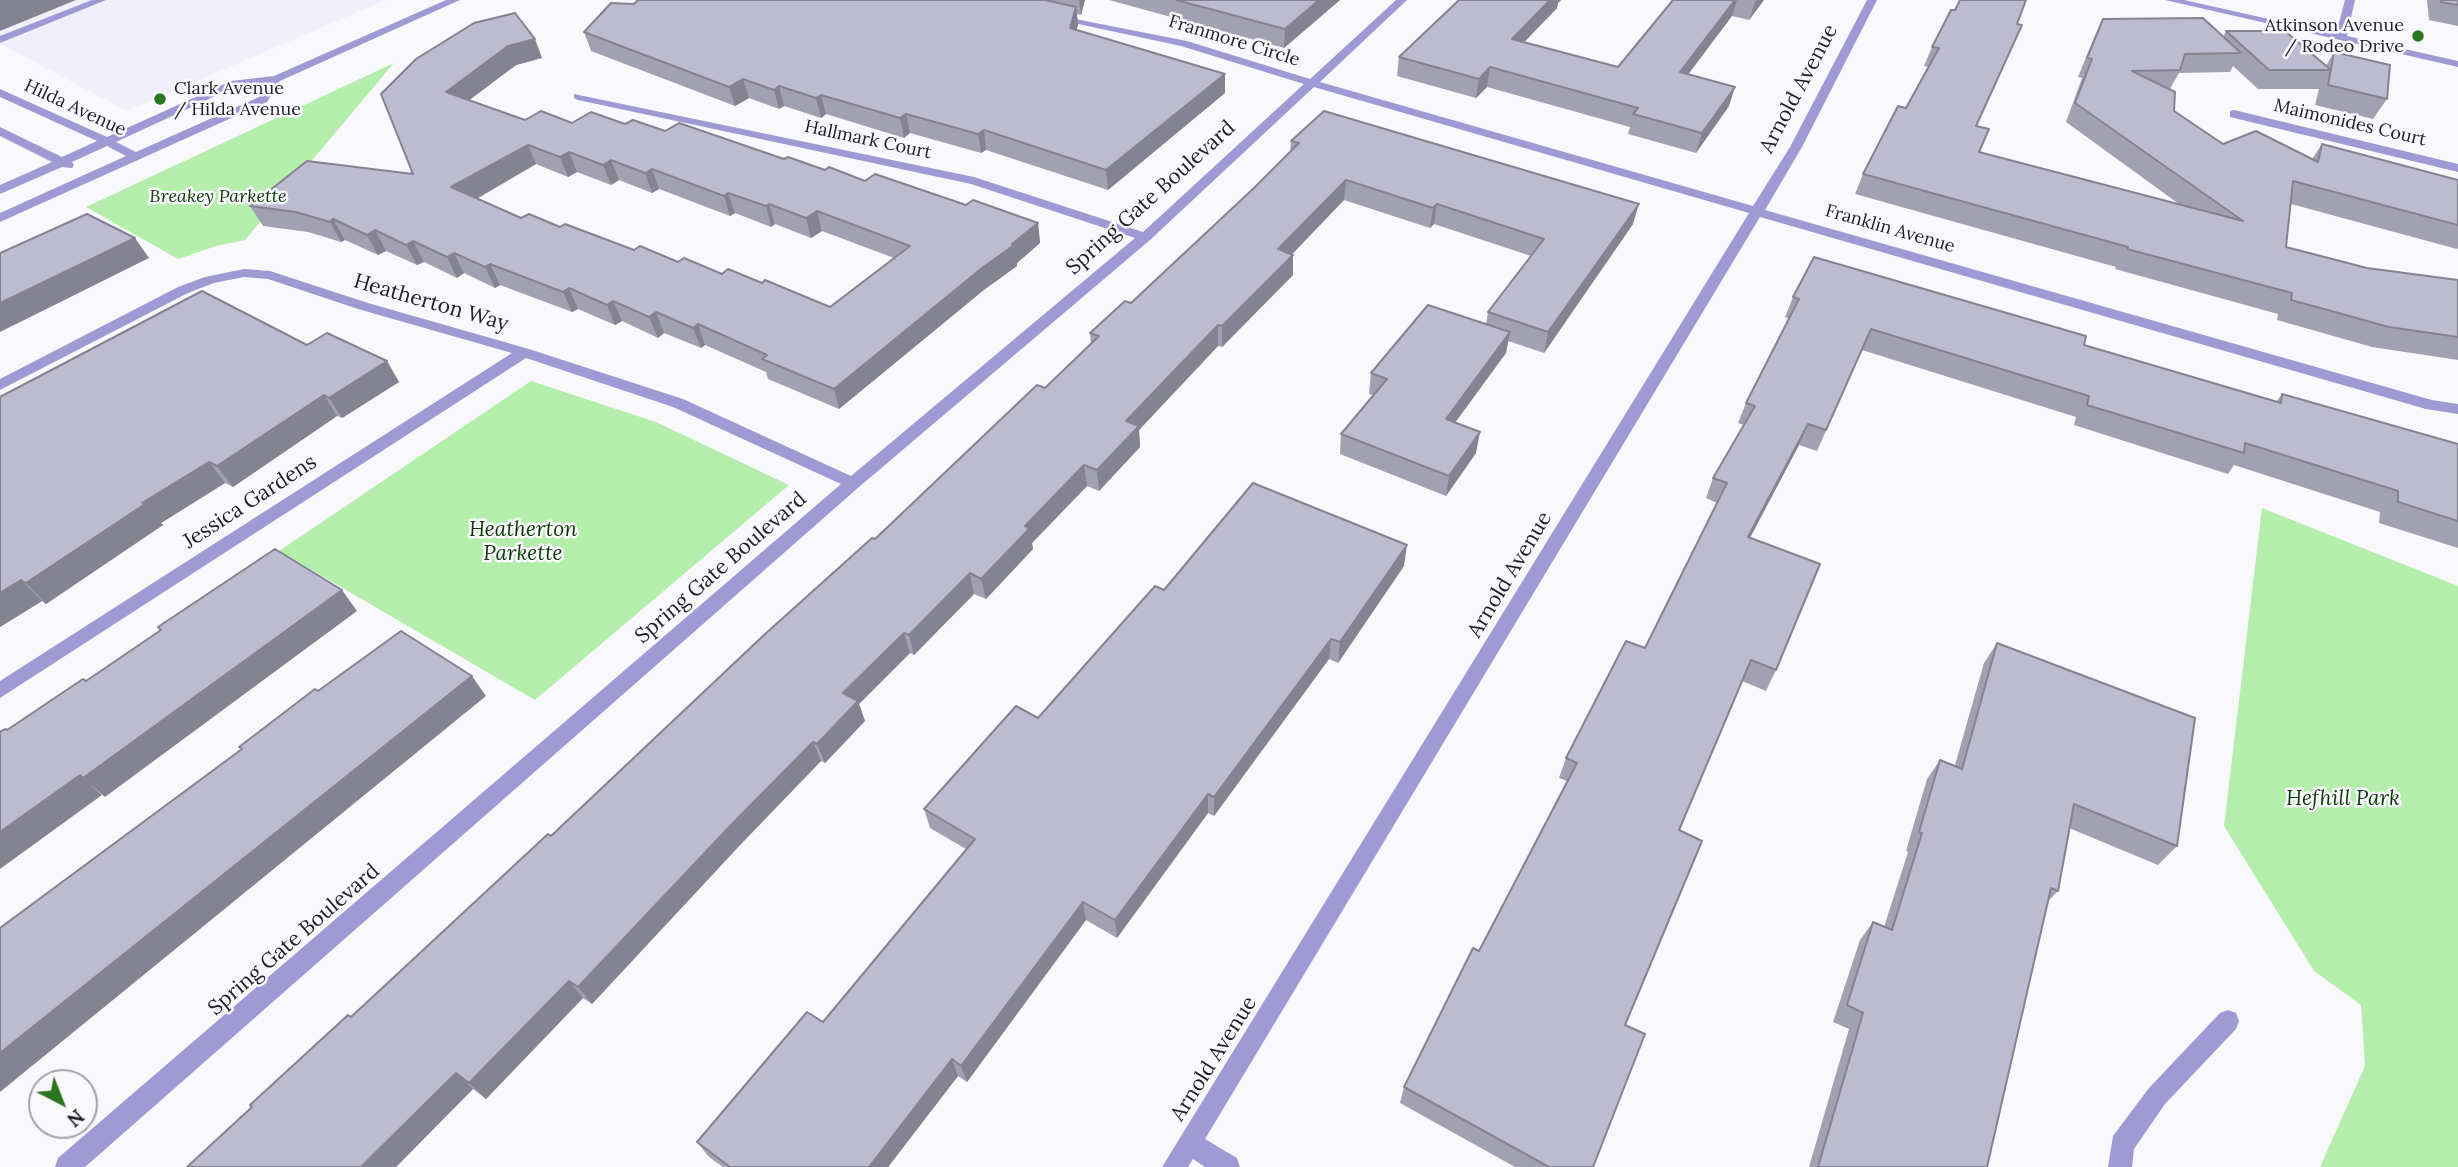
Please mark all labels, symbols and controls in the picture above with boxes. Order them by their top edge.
street label: Franmore Circle [1166,11,1302,71]
place label: Atkinson Avenue / Rodeo Drive [2265,15,2404,58]
street label: Arnold Avenue [1754,20,1844,158]
marker: Atkinson Avenue / Rodeo Drive [2410,28,2426,44]
street label: Hilda Avenue [21,75,129,141]
place label: Clark Avenue / Hilda Avenue [174,78,301,120]
marker: Clark Avenue / Hilda Avenue [152,91,168,107]
street label: Maimonides Court [2272,95,2428,151]
street label: Hallmark Court [803,116,933,164]
street label: Spring Gate Boulevard [1061,116,1241,280]
park label: Breakey Parkette [149,186,287,208]
street label: Franklin Avenue [1823,200,1957,258]
street label: Heatherton Way [351,269,511,337]
street label: Jessica Gardens [179,450,321,554]
street label: Spring Gate Boulevard [630,487,812,649]
street label: Arnold Avenue [1463,508,1557,642]
park label: Heatherton Parkette [469,517,577,567]
park label: Hefhill Park [2286,786,2400,812]
street label: Spring Gate Boulevard [203,859,385,1021]
street label: Arnold Avenue [1166,992,1262,1126]
north arrow [28,1069,98,1139]
text: N [62,1104,89,1132]

